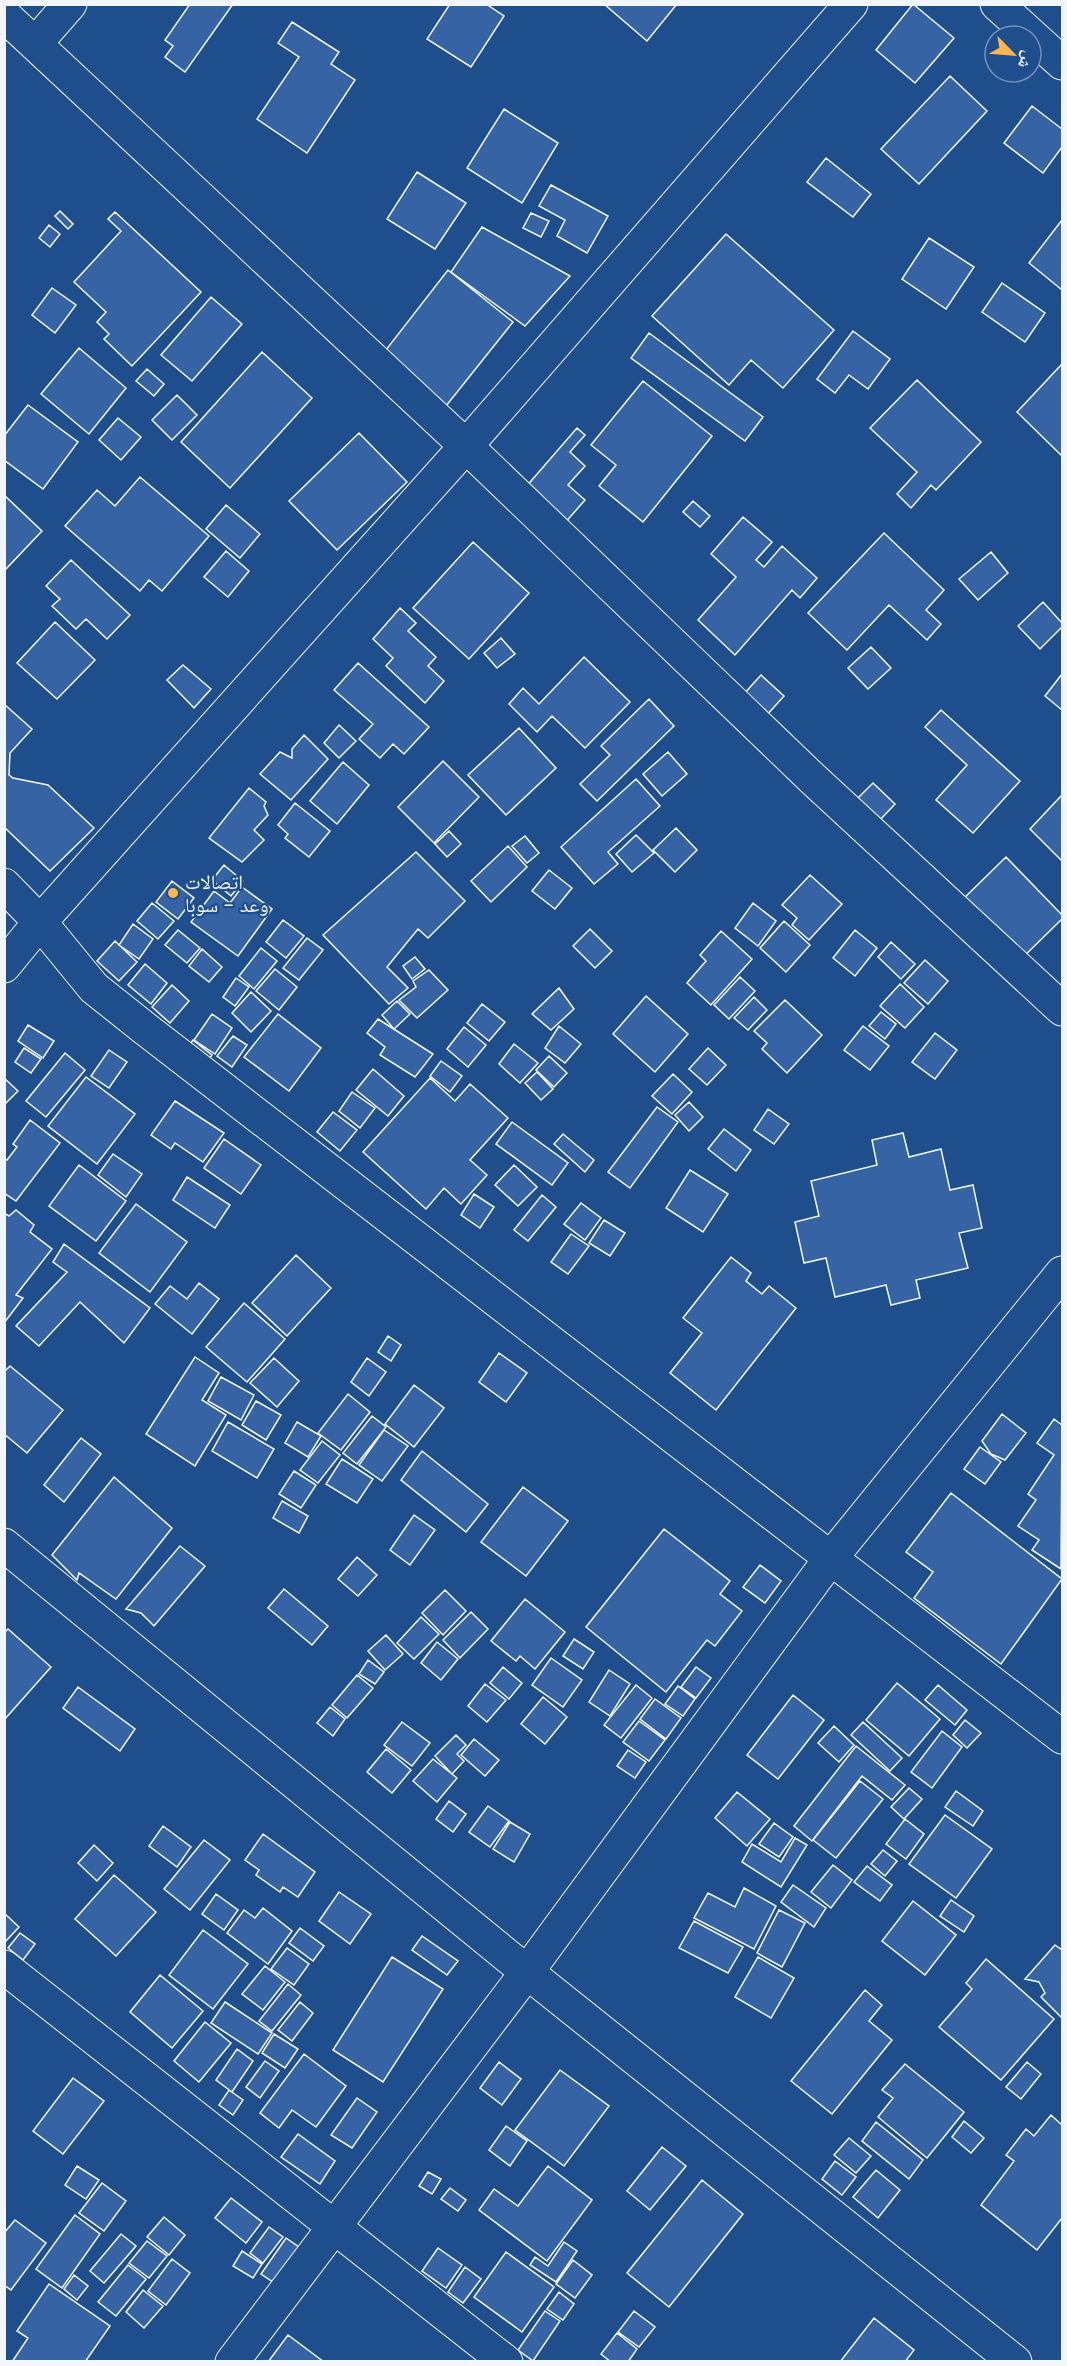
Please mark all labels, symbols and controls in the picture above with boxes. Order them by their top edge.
north arrow [983,24,1043,84]
text: ش [1012,48,1040,73]
place label: اتصالات وعد - سوبا [185,868,269,919]
marker: اتصالات وعد - سوبا [166,886,180,900]

